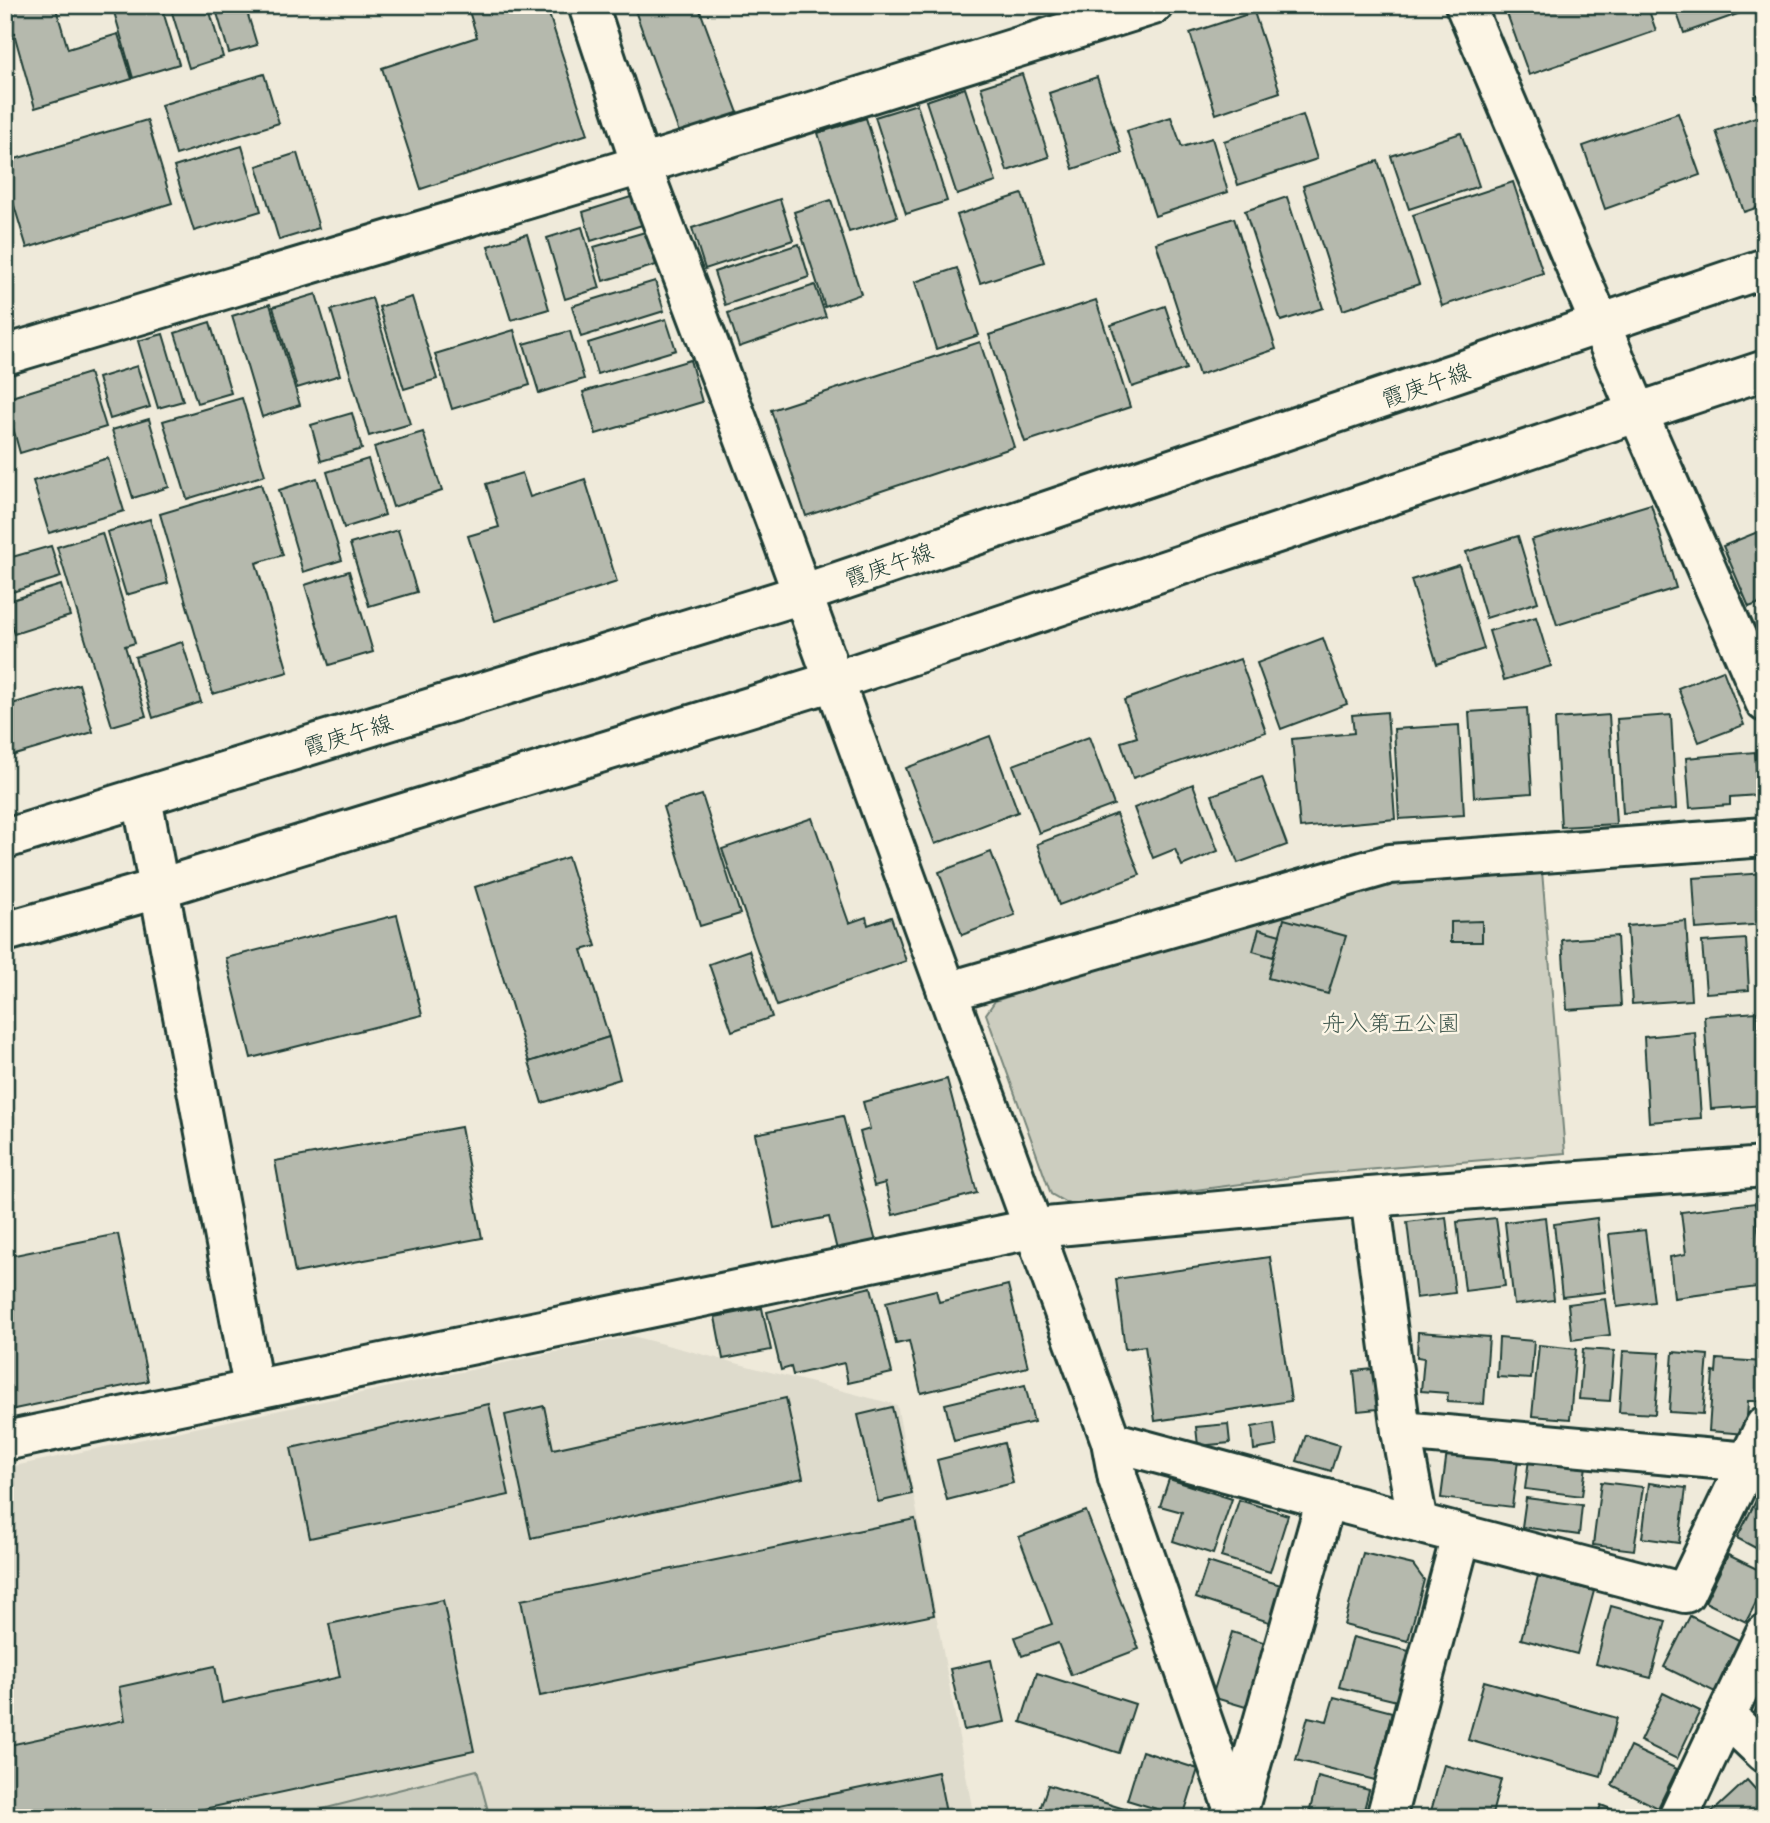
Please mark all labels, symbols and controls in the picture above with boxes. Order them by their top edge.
street label: 霞庚午線 [1378,358,1476,419]
street label: 霞庚午線 [841,538,939,599]
street label: 霞庚午線 [300,709,398,768]
park label: 舟入第五公園 [1322,1010,1460,1043]

